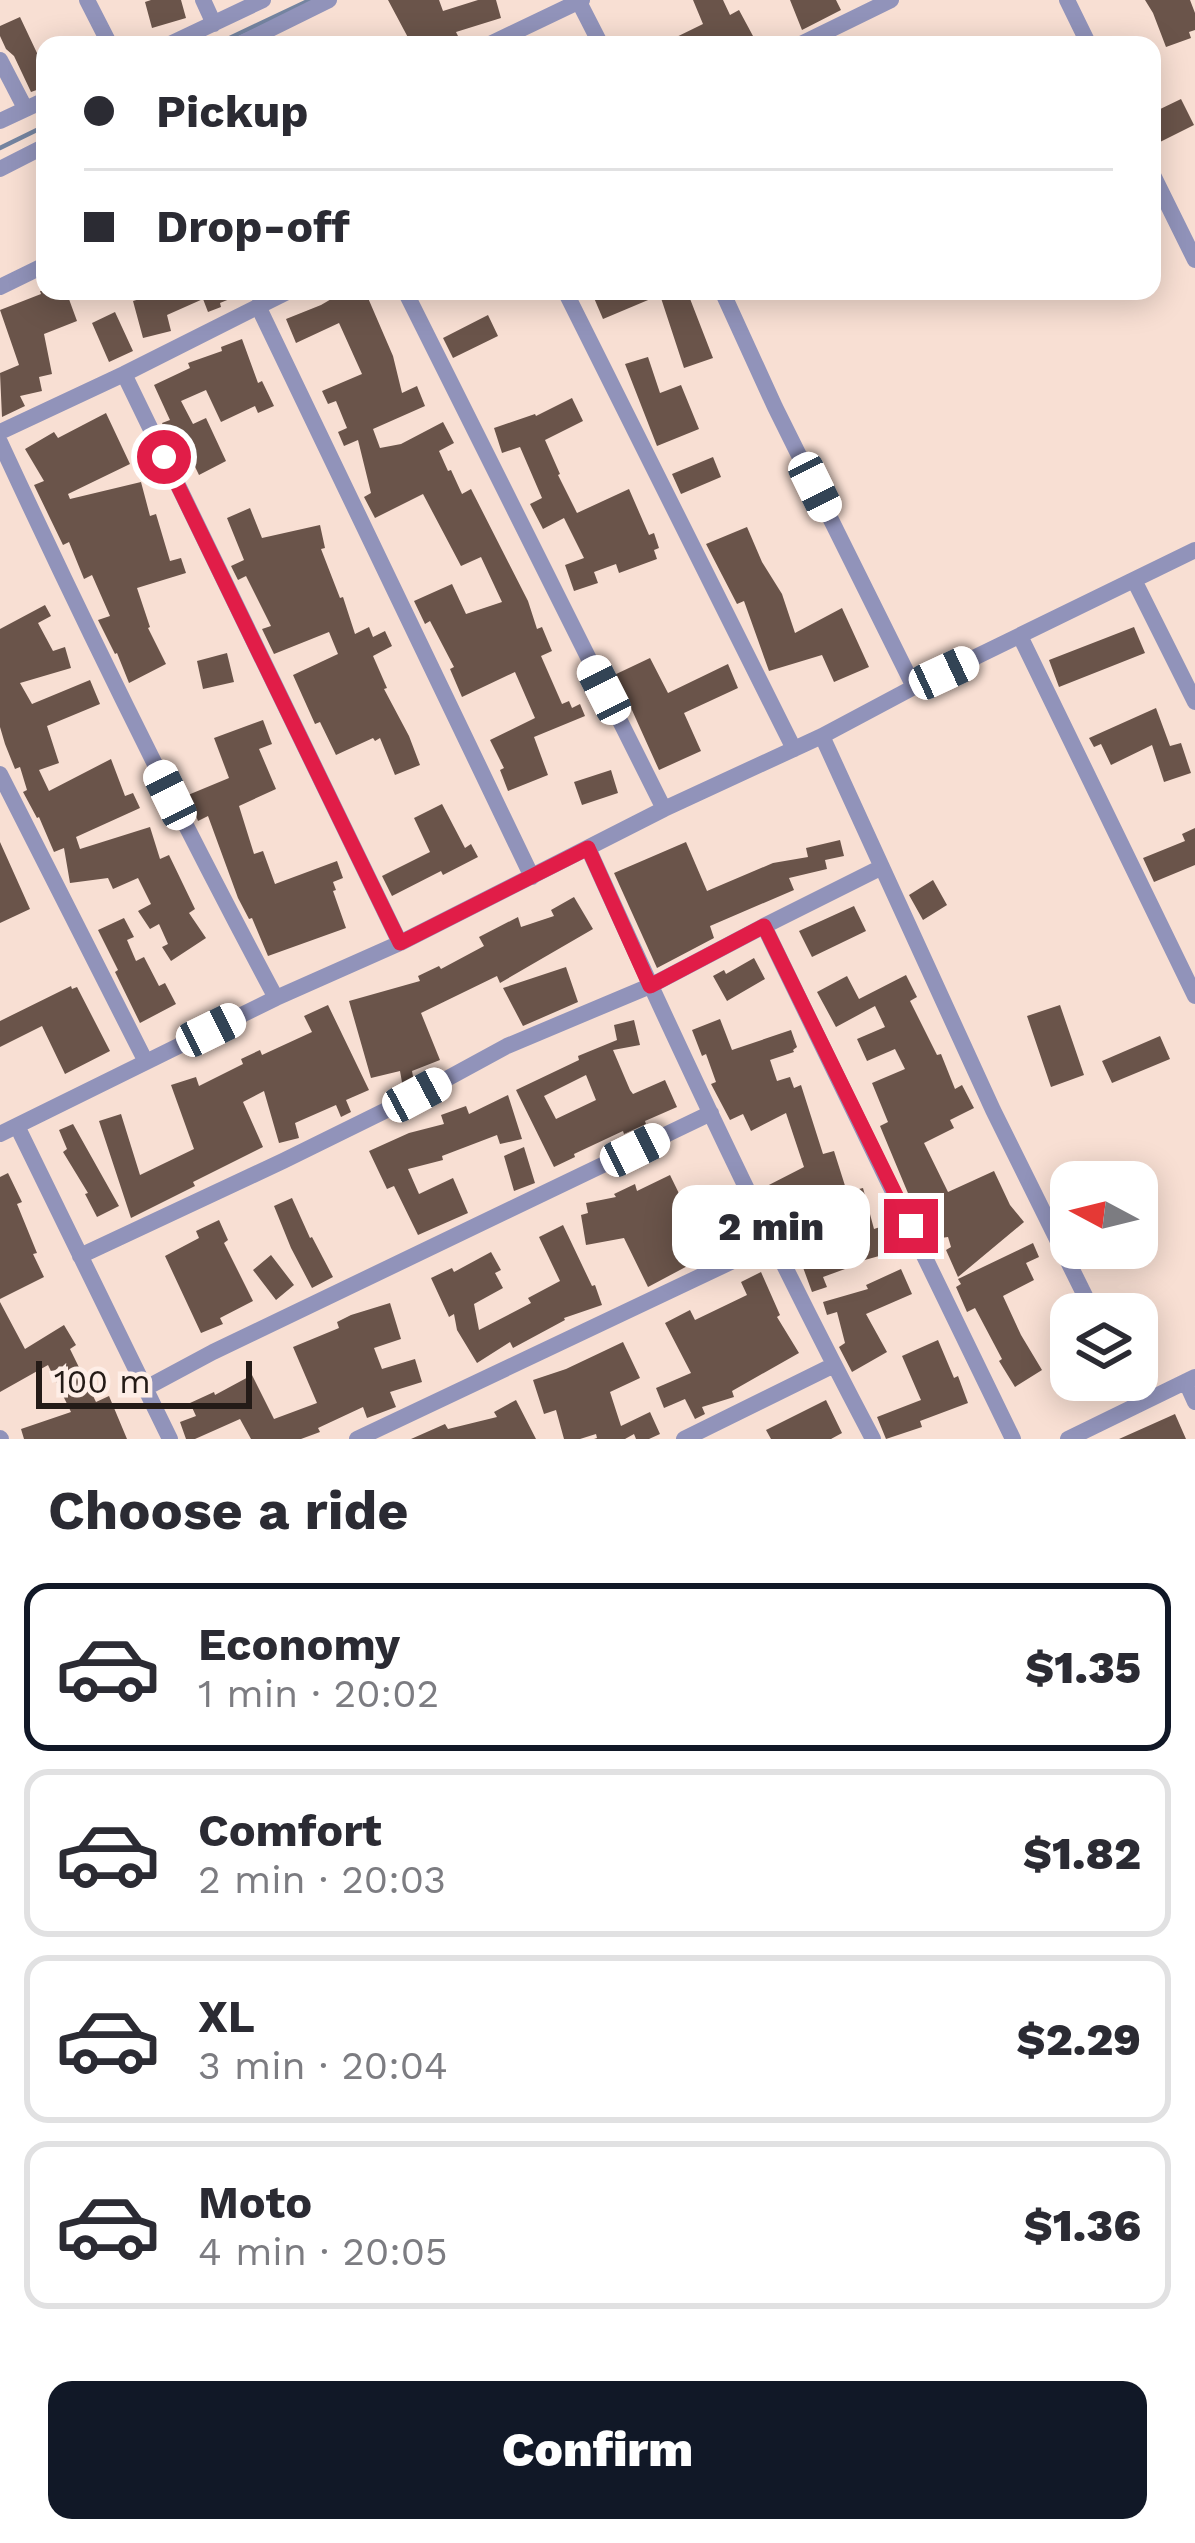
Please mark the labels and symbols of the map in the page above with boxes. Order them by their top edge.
route start [137,430,191,484]
car [783,447,847,527]
car [904,641,984,705]
car [572,650,636,730]
car [138,755,202,835]
car [171,998,251,1062]
car [377,1062,457,1128]
car [595,1118,675,1182]
north arrow [1050,1161,1158,1269]
callout: 2 min [671,1184,869,1268]
route end [884,1199,938,1253]
scale bar [36,1355,252,1408]

